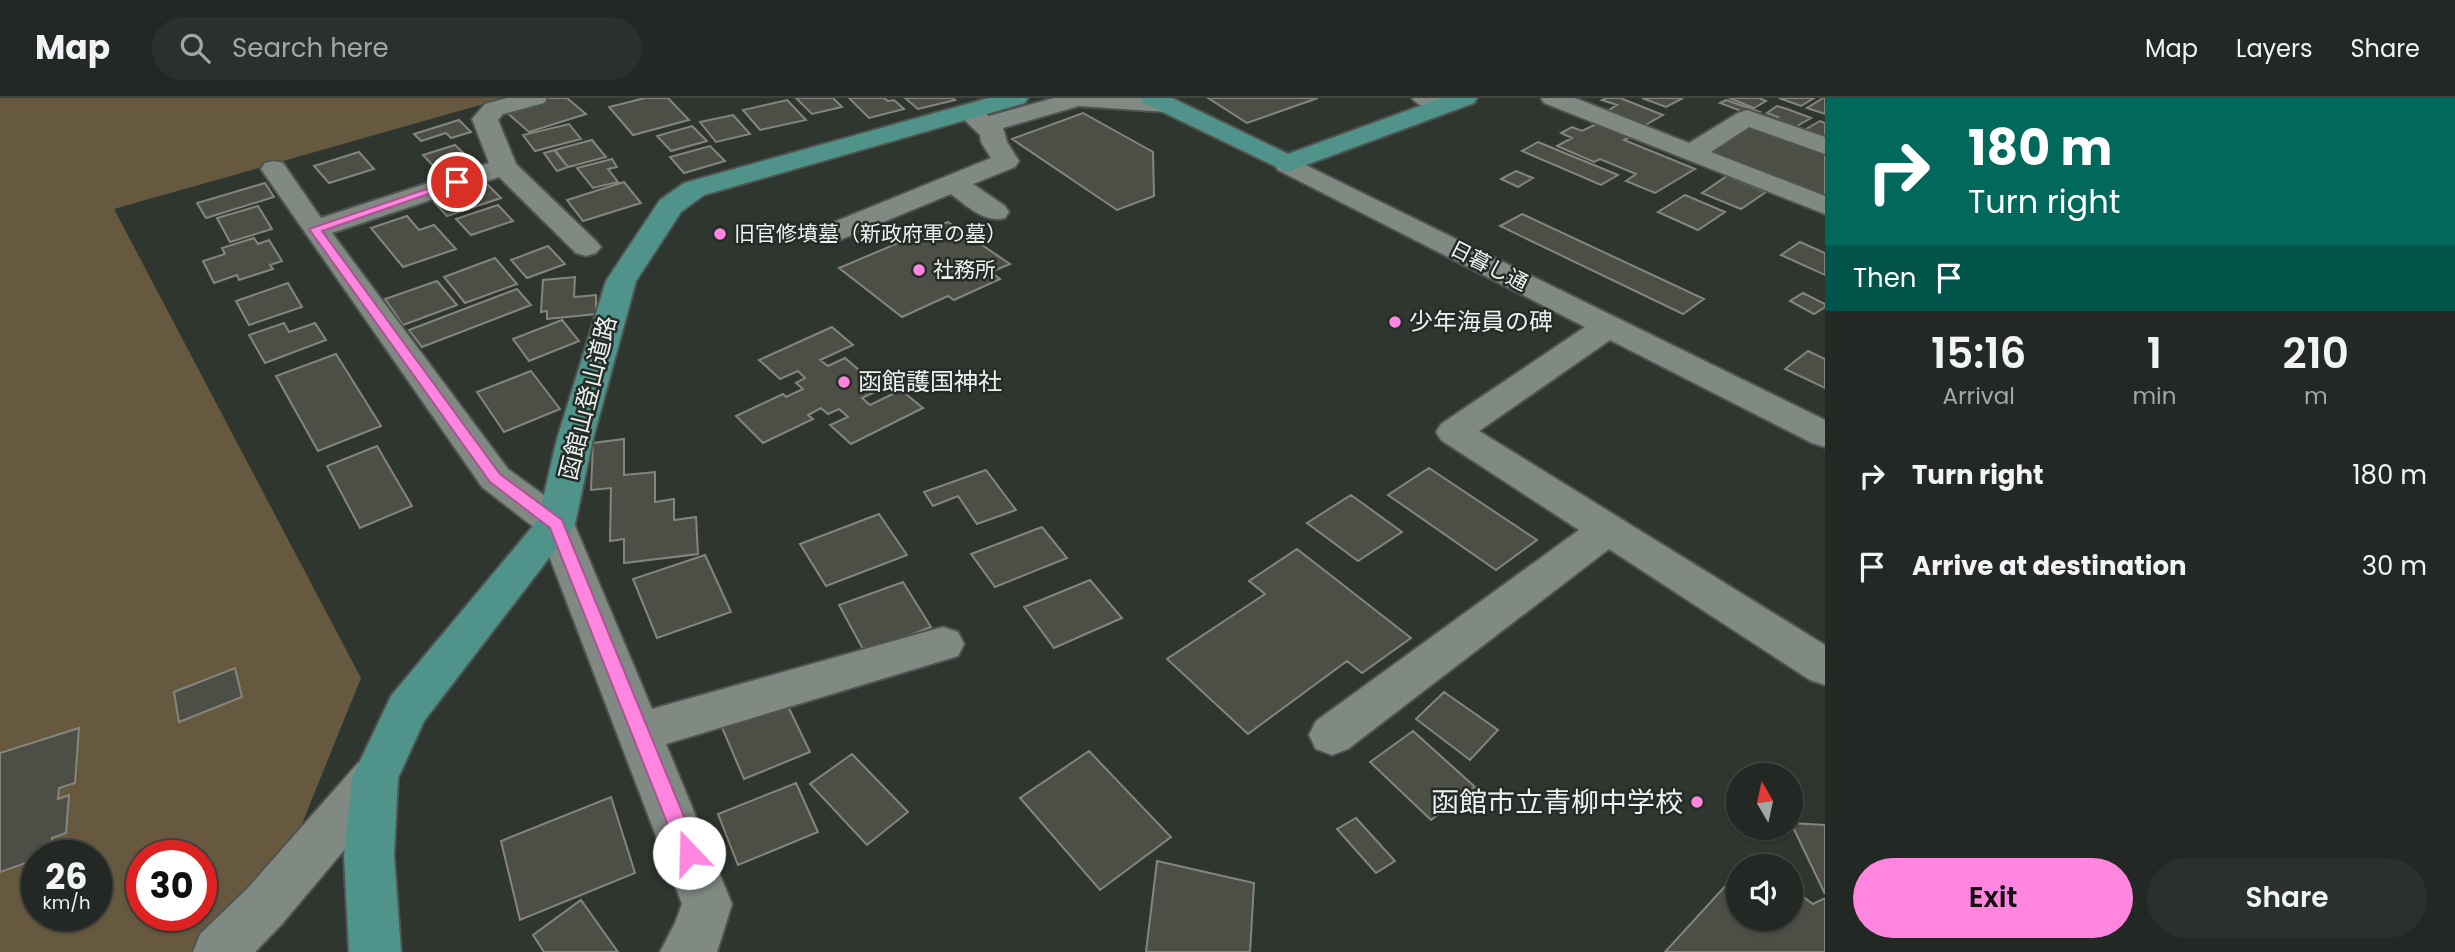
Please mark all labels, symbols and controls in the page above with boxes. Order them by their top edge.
search box [152,17,642,80]
text: Map [35,24,110,71]
icon: search [176,29,214,67]
text: Search here [232,30,389,66]
text: Map [2145,32,2198,65]
text: Layers [2236,32,2312,65]
text: Share [2350,32,2420,65]
text: 180 m [1968,114,2112,182]
icon: right [1853,126,1944,217]
pin [427,152,487,212]
icon: arrive [438,163,476,201]
text: Turn right [1968,179,2120,224]
place label: 旧官修墳墓（新政府軍の墓） [734,219,1007,248]
marker: 旧官修墳墓（新政府軍の墓） [712,226,728,242]
street label: 日暮し通 [1445,234,1533,298]
place label: 社務所 [933,255,996,284]
icon: arrive [1930,259,1968,297]
text: Then [1853,260,1916,296]
marker: 社務所 [911,262,927,278]
place label: 少年海員の碑 [1409,305,1553,338]
street label: 函館山登山道路 [551,312,624,483]
marker: 少年海員の碑 [1387,314,1403,330]
text: 15:16 [1931,324,2026,383]
text: 1 [2147,324,2162,383]
text: 210 [2283,324,2349,383]
place label: 函館護国神社 [858,365,1002,398]
marker: 函館護国神社 [836,374,852,390]
text: Arrival [1942,380,2015,412]
text: min [2132,380,2177,412]
text: m [2304,380,2328,412]
icon: right [1853,457,1891,495]
text: Turn right [1912,457,2044,493]
text: 180 m [2352,457,2427,493]
icon: arrive [1853,548,1891,586]
text: Arrive at destination [1912,548,2187,584]
text: 30 m [2362,548,2427,584]
north arrow [1726,763,1802,840]
map controls [1726,763,1803,931]
place label: 函館市立青柳中学校 [1431,783,1683,822]
marker: 函館市立青柳中学校 [1689,794,1705,810]
position arrow [652,816,726,890]
speed limit sign: 30 [126,840,217,931]
text: 26 [45,852,88,901]
button: sound [1726,854,1803,931]
button: Exit [1853,858,2133,938]
button: Share [2147,858,2427,938]
text: km/h [43,890,90,915]

